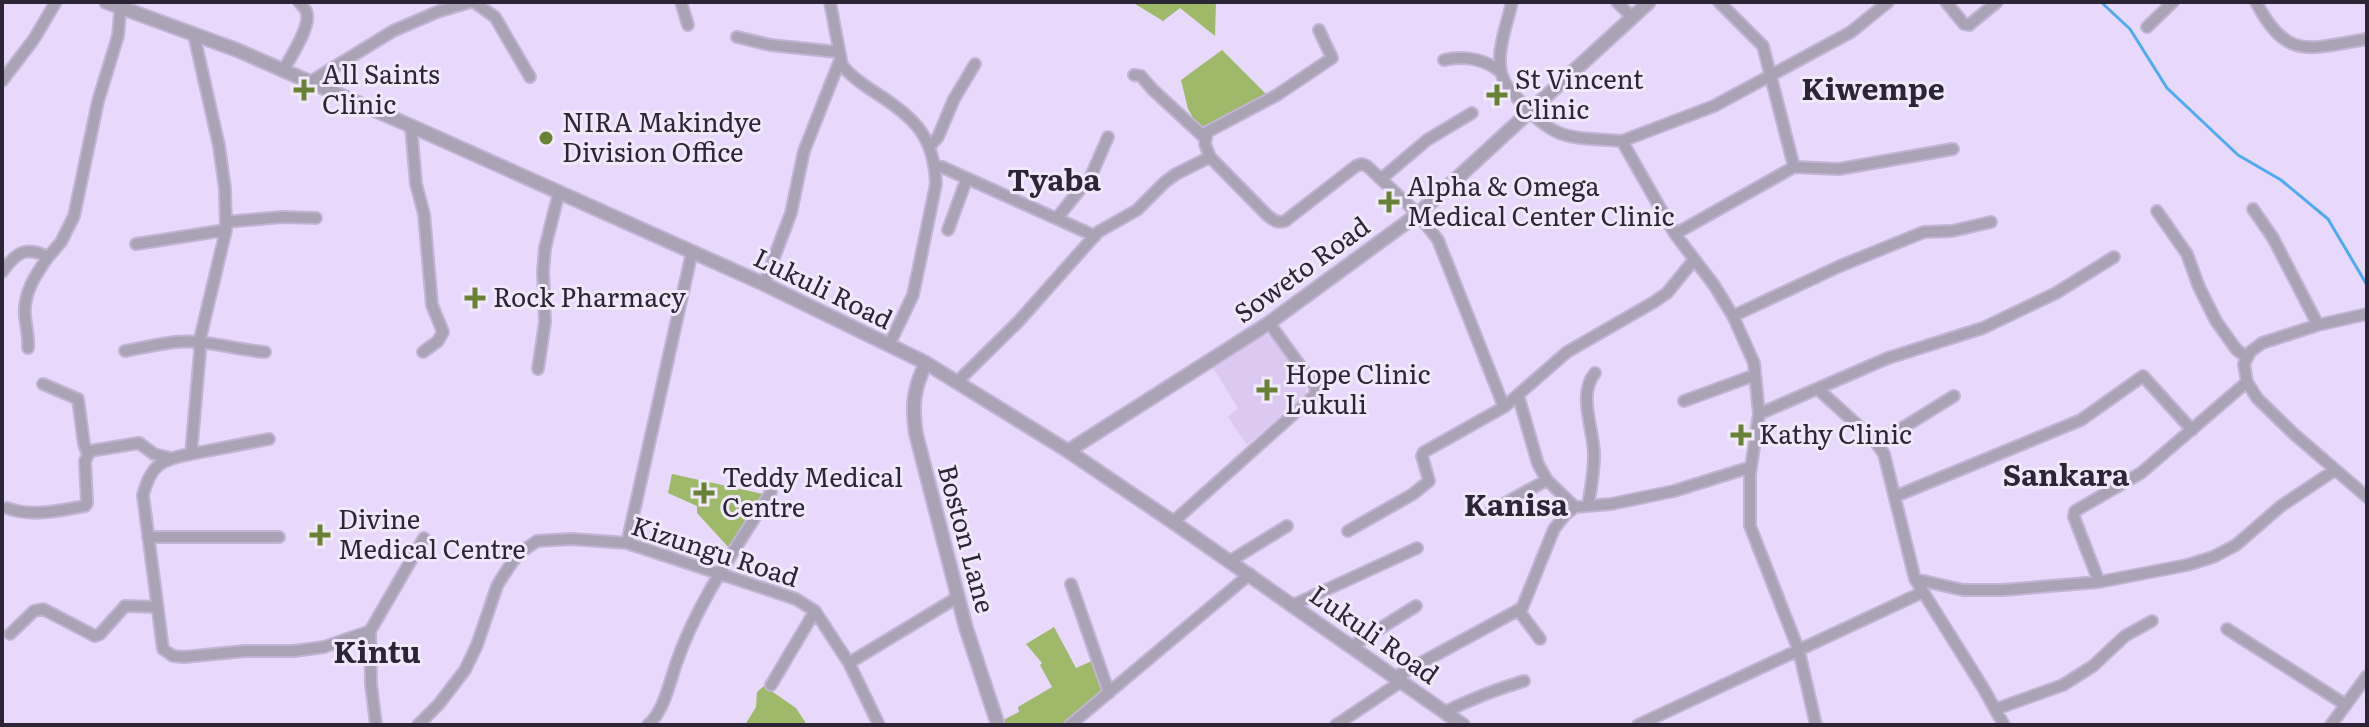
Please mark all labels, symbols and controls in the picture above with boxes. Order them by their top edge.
place label: All Saints Clinic [322,53,440,122]
place label: St Vincent Clinic [1515,58,1644,127]
district label: Kiwempe [1801,65,1945,109]
marker: All Saints Clinic [293,79,315,101]
marker: St Vincent Clinic [1486,84,1508,106]
place label: NIRA Makindye Division Office [562,101,762,170]
marker: NIRA Makindye Division Office [537,129,555,147]
district label: Tyaba [1007,156,1101,200]
place label: Alpha & Omega Medical Center Clinic [1407,165,1675,234]
marker: Alpha & Omega Medical Center Clinic [1378,191,1400,213]
street label: Soweto Road [1225,205,1377,331]
street label: Lukuli Road [748,236,900,337]
place label: Rock Pharmacy [493,276,686,315]
marker: Rock Pharmacy [464,287,486,309]
place label: Hope Clinic Lukuli [1285,353,1430,422]
marker: Hope Clinic Lukuli [1256,379,1278,401]
place label: Kathy Clinic [1759,413,1912,452]
marker: Kathy Clinic [1730,424,1752,446]
district label: Sankara [2003,451,2130,495]
place label: Teddy Medical Centre [722,456,903,525]
street label: Boston Lane [930,460,1007,617]
district label: Kanisa [1464,481,1569,525]
marker: Teddy Medical Centre [693,482,715,504]
place label: Divine Medical Centre [338,498,526,567]
street label: Kizungu Road [627,504,805,595]
marker: Divine Medical Centre [309,524,331,546]
street label: Lukuli Road [1303,574,1448,692]
district label: Kintu [333,628,421,672]

